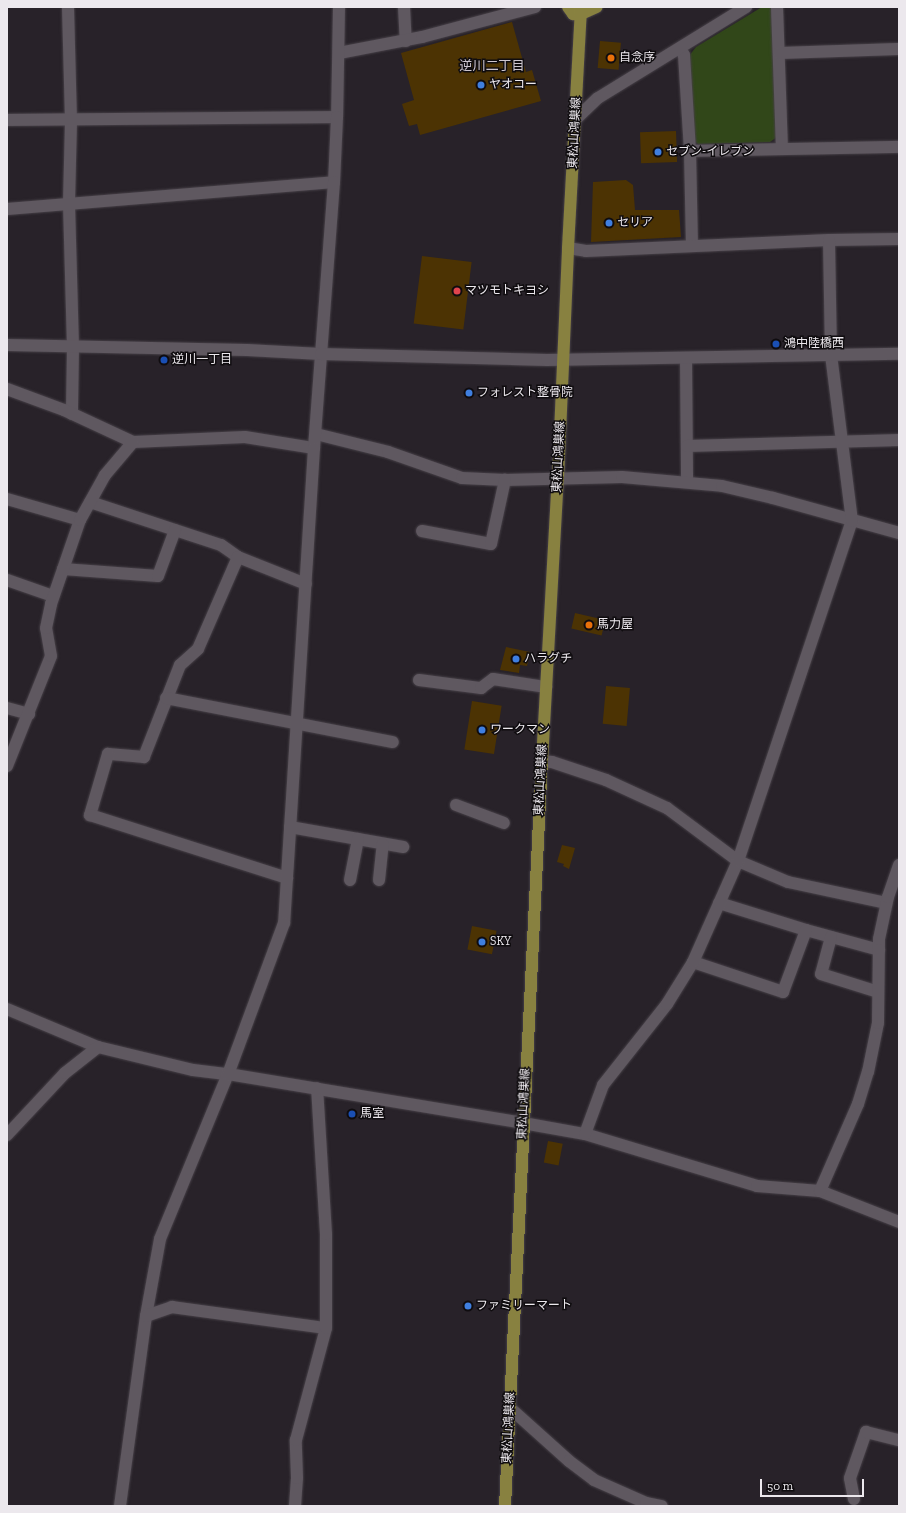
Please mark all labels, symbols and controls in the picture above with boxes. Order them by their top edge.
place label: 自念序 [619,51,655,65]
marker: 自念序 [606,53,616,63]
district label: 逆川二丁目 [460,58,524,74]
place label: ヤオコー [489,78,537,92]
marker: ヤオコー [476,80,486,90]
street label: 東松山鴻巣線 [566,97,584,169]
place label: セブン-イレブン [666,145,754,159]
marker: セブン-イレブン [653,147,663,157]
place label: セリア [617,216,653,230]
marker: セリア [604,218,614,228]
place label: マツモトキヨシ [465,284,549,298]
marker: マツモトキヨシ [452,286,462,296]
place label: 鴻中陸橋西 [784,337,844,351]
marker: 鴻中陸橋西 [771,339,781,349]
place label: 逆川一丁目 [172,353,232,367]
marker: 逆川一丁目 [159,355,169,365]
place label: フォレスト整骨院 [477,386,573,400]
marker: フォレスト整骨院 [464,388,474,398]
street label: 東松山鴻巣線 [550,421,568,493]
place label: 馬力屋 [597,618,633,632]
marker: 馬力屋 [584,620,594,630]
place label: ハラグチ [524,652,572,666]
marker: ハラグチ [511,654,521,664]
place label: ワークマン [490,723,550,737]
marker: ワークマン [477,725,487,735]
street label: 東松山鴻巣線 [532,744,550,816]
place label: SKY [490,935,511,949]
marker: SKY [477,937,487,947]
street label: 東松山鴻巣線 [515,1068,533,1140]
place label: 馬室 [360,1107,384,1121]
marker: 馬室 [347,1109,357,1119]
place label: ファミリーマート [476,1299,572,1313]
marker: ファミリーマート [463,1301,473,1311]
street label: 東松山鴻巣線 [500,1392,518,1464]
scale bar [762,1471,866,1497]
text: 50 m [767,1479,793,1493]

